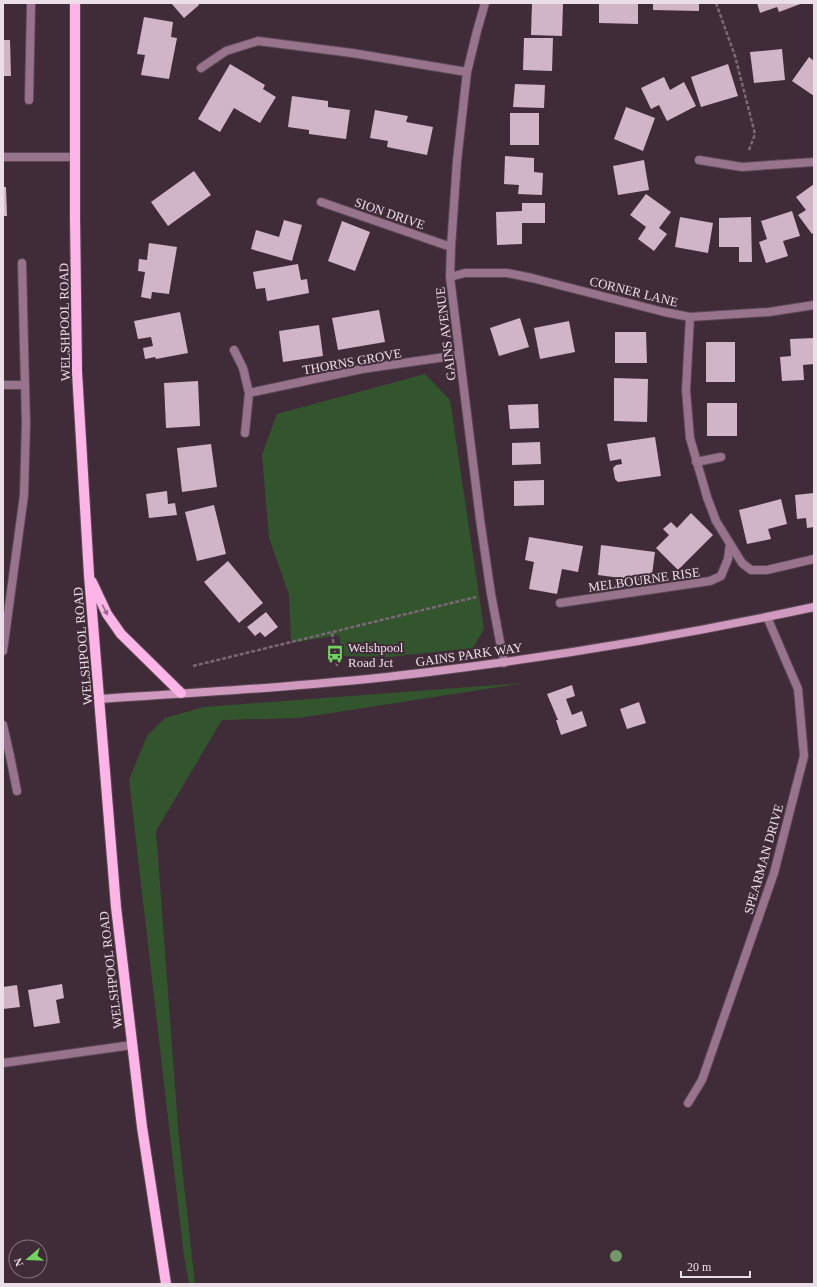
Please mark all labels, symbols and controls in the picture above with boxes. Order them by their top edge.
street label: SION DRIVE [353,194,427,233]
street label: WELSHPOOL ROAD [56,263,73,381]
street label: CORNER LANE [588,273,680,310]
street label: GAINS AVENUE [432,286,459,382]
street label: THORNS GROVE [302,345,403,378]
street label: MELBOURNE RISE [587,564,701,595]
street label: WELSHPOOL ROAD [70,586,95,706]
one-way arrow [102,605,109,616]
street label: GAINS PARK WAY [415,639,524,669]
place label: Welshpool Road Jct [348,640,404,670]
bus stop icon: Welshpool Road Jct [325,644,345,664]
street label: SPEARMAN DRIVE [741,802,786,916]
street label: WELSHPOOL ROAD [96,910,125,1030]
north arrow [8,1239,48,1279]
scale bar [681,1253,750,1279]
text: N [12,1256,26,1268]
text: 20 m [687,1260,712,1274]

